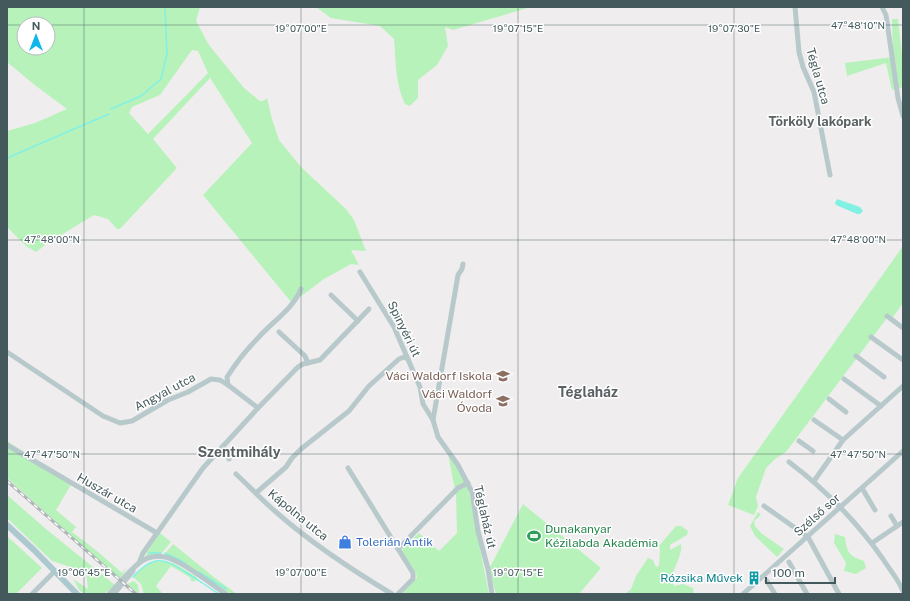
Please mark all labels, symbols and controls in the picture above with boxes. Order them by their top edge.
north arrow [16,16,56,56]
text: 47°48'10"N [831,19,885,31]
text: N [32,20,40,32]
text: 19°07'00"E [275,22,327,34]
text: 19°07'15"E [493,22,543,34]
text: 19°07'30"E [708,22,760,34]
street label: Tégla utca [803,46,833,106]
district label: Törköly lakópark [769,114,872,129]
text: 47°48'00"N [24,233,80,245]
text: 47°48'00"N [830,233,886,245]
street label: Spinyéri út [384,299,424,359]
school or university icon: Váci Waldorf Iskola [495,368,511,384]
place label: Váci Waldorf Iskola [386,369,492,383]
street label: Angyal utca [132,370,198,414]
district label: Téglaház [558,384,618,400]
place label: Váci Waldorf Óvoda [421,387,492,415]
school or university icon: Váci Waldorf Óvoda [495,393,511,409]
district label: Szentmihály [197,444,281,460]
text: 47°47'50"N [24,448,80,460]
text: 47°47'50"N [830,448,886,460]
street label: Huszár utca [75,470,139,516]
street label: Téglaház út [471,484,499,550]
street label: Kápolna utca [265,487,331,543]
street label: Szélső sor [791,490,843,539]
place label: Dunakanyar Kézilabda Akadémia [545,522,658,550]
sports icon: Dunakanyar Kézilabda Akadémia [526,528,542,544]
shop icon: Tolerián Antik [337,534,353,550]
place label: Tolerián Antik [356,535,433,549]
scale bar [766,559,835,585]
text: 19°06'45"E [58,566,110,578]
text: 19°07'00"E [275,566,327,578]
text: 19°07'15"E [493,566,543,578]
text: 100 m [772,566,805,580]
building icon: Rózsika Művek [746,570,762,586]
place label: Rózsika Művek [660,571,743,585]

